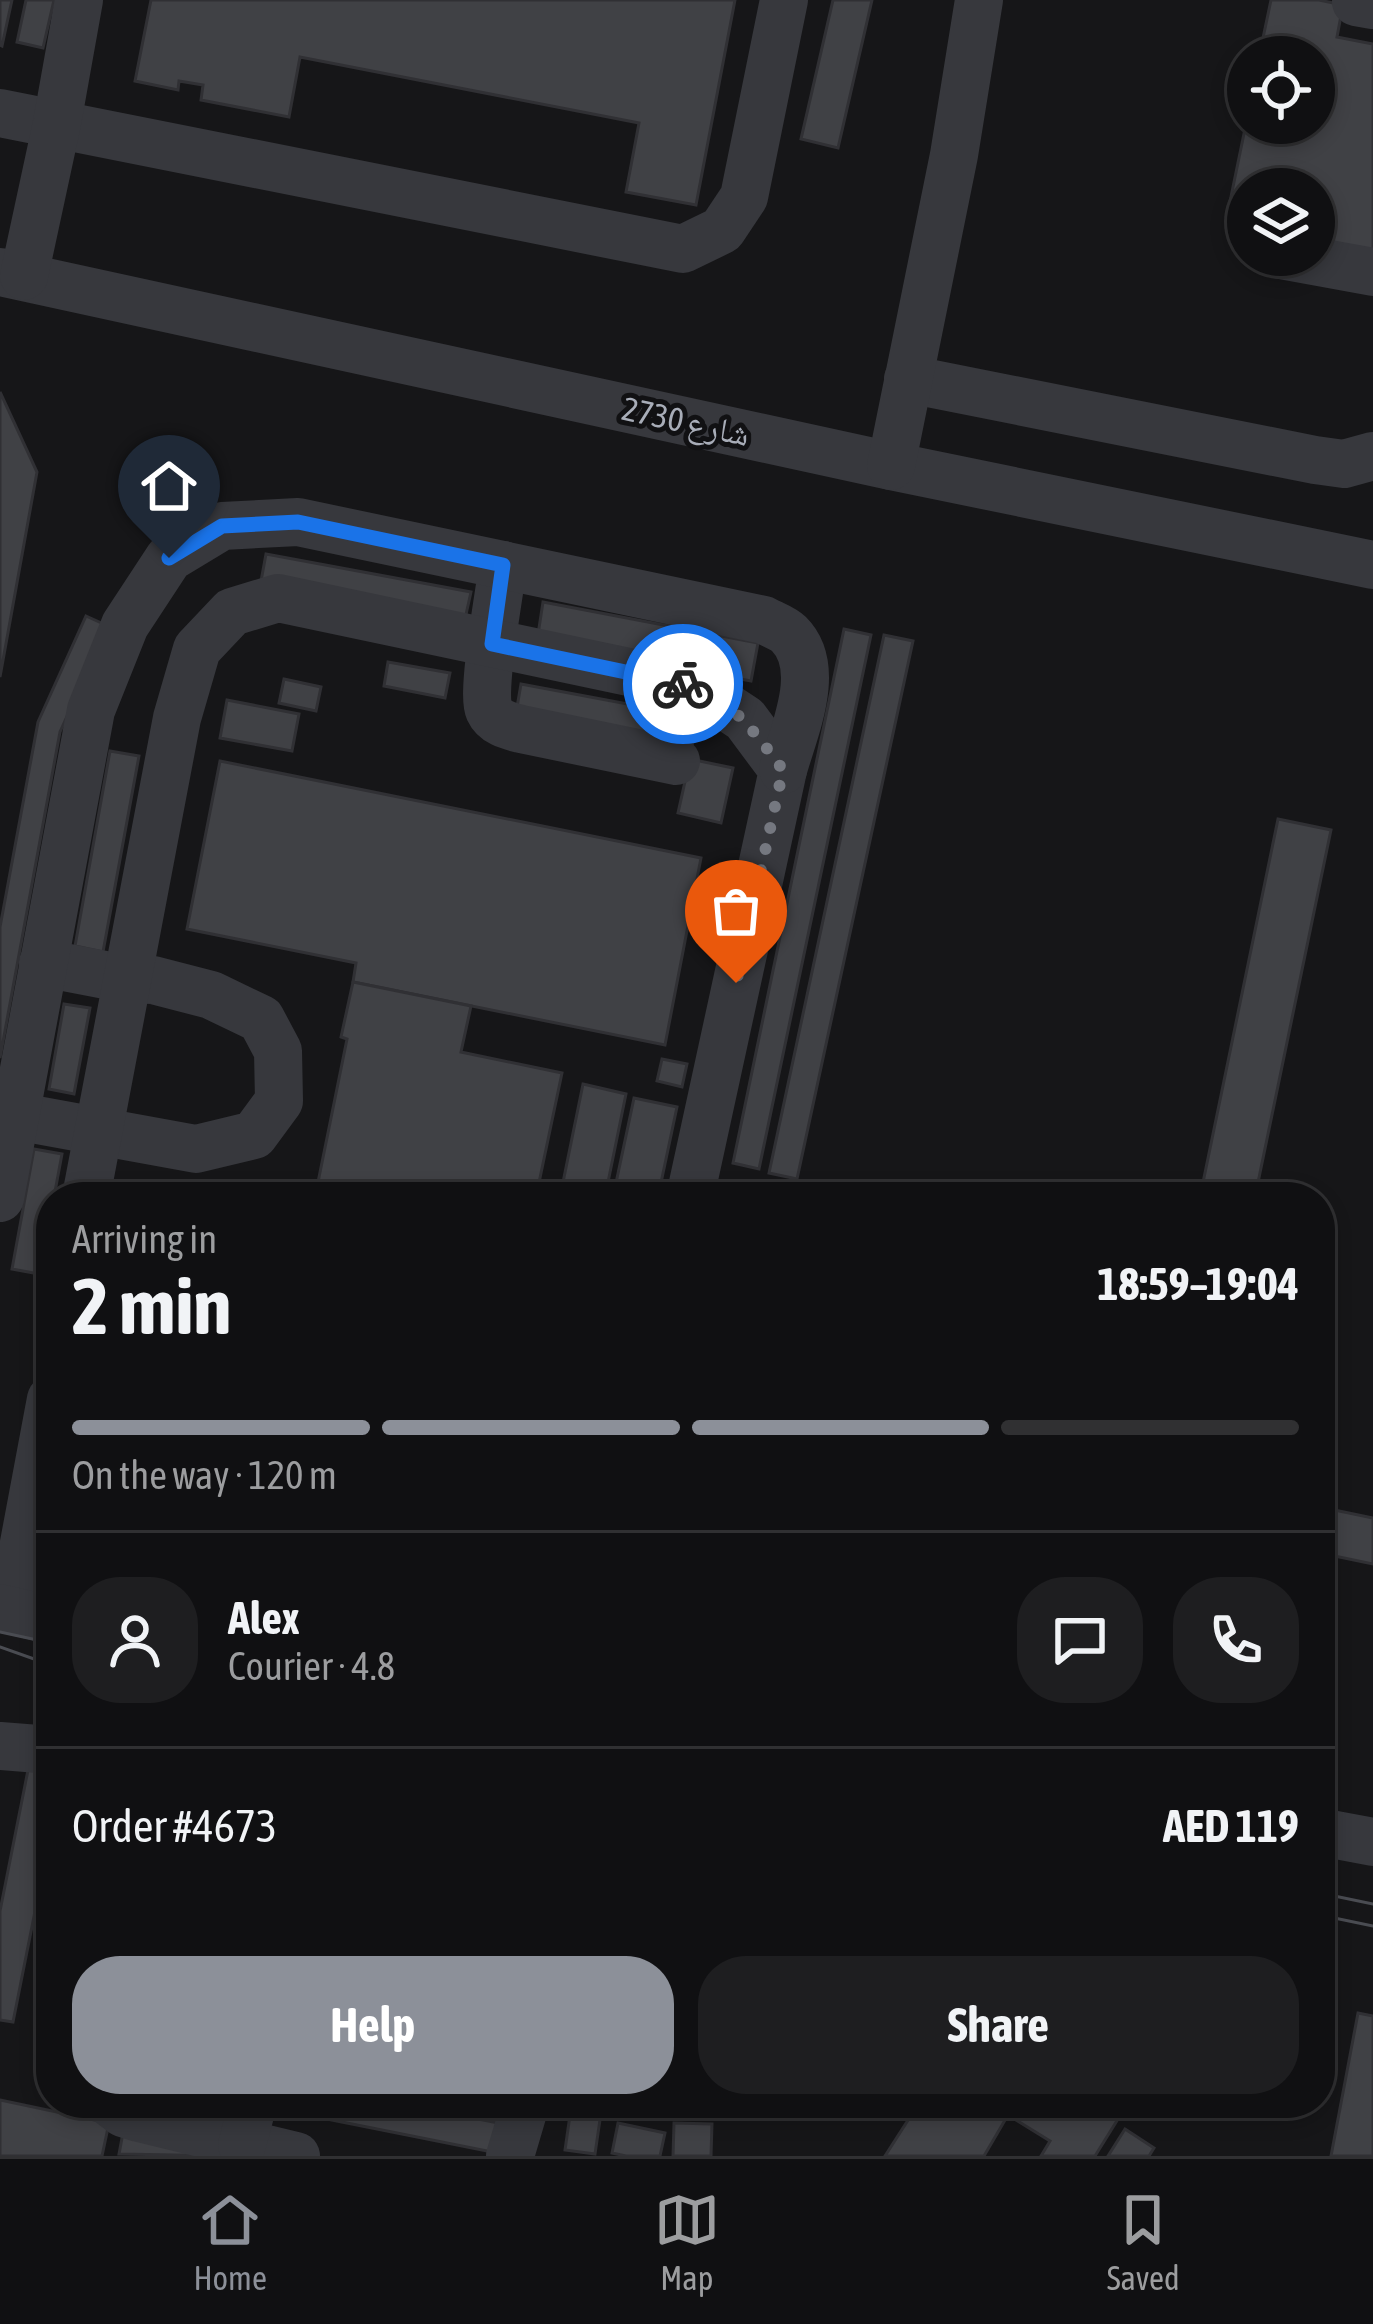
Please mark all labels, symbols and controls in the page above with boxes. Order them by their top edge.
map controls [1227,36,1335,276]
button: locate [1227,36,1335,144]
button: layers [1227,168,1335,276]
street label: شارع 2730 [618,389,753,455]
pin [118,435,220,558]
icon: home [136,453,202,519]
courier [623,624,743,744]
icon: bike [650,651,716,717]
pin [685,860,787,983]
icon: bag [703,878,769,944]
text: Arriving in [72,1217,217,1261]
text: 18:59–19:04 [1097,1258,1299,1310]
text: 2 min [72,1261,231,1351]
text: On the way · 120 m [72,1453,337,1497]
button: person [72,1577,198,1703]
button: chat [1017,1577,1143,1703]
button: phone [1173,1577,1299,1703]
text: Alex [228,1592,300,1644]
text: Courier · 4.8 [228,1644,395,1688]
text: Order #4673 [72,1800,277,1852]
text: AED 119 [1163,1800,1299,1852]
button: Help [72,1956,674,2094]
button: Share [698,1956,1299,2094]
tab: Home [193,2187,267,2297]
tab: Map [654,2187,720,2297]
tab: Saved [1107,2187,1180,2297]

